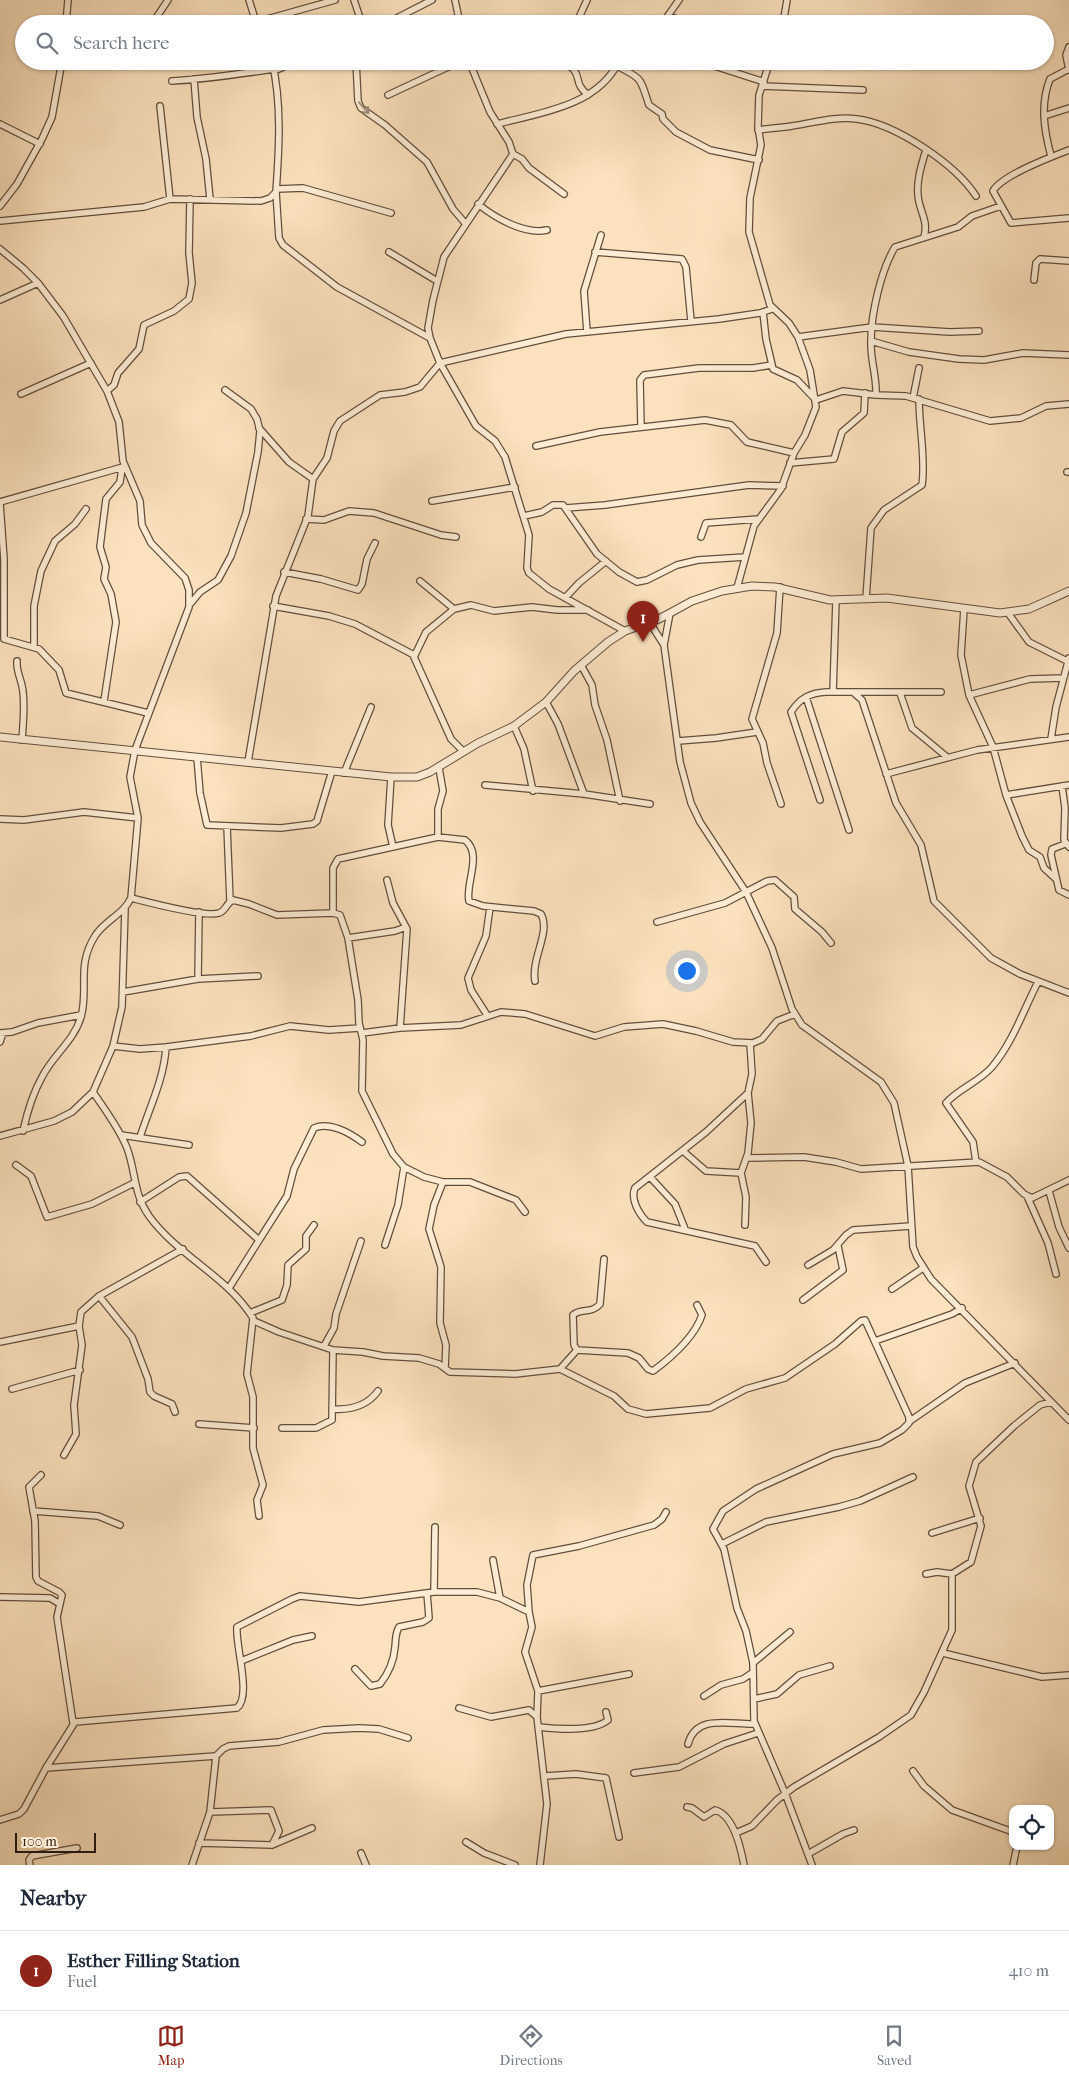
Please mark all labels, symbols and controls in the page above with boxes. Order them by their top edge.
search box [15,15,1054,70]
icon: search [33,29,61,57]
text: Search here [73,32,169,54]
one-way arrow [358,101,369,114]
pin: 1 [627,601,659,642]
your location [674,958,700,984]
map controls [1009,1805,1054,1850]
button: locate [1009,1805,1054,1850]
scale bar [15,1830,96,1853]
text: 100 m [22,1833,57,1850]
text: Nearby [20,1886,86,1910]
text: Esther Filling Station [67,1950,240,1972]
text: 1 [33,1961,39,1980]
text: 410 m [1008,1961,1049,1980]
text: Fuel [67,1972,97,1991]
tab: Map [157,2022,185,2069]
tab: Directions [500,2022,563,2069]
tab: Saved [877,2022,912,2069]

